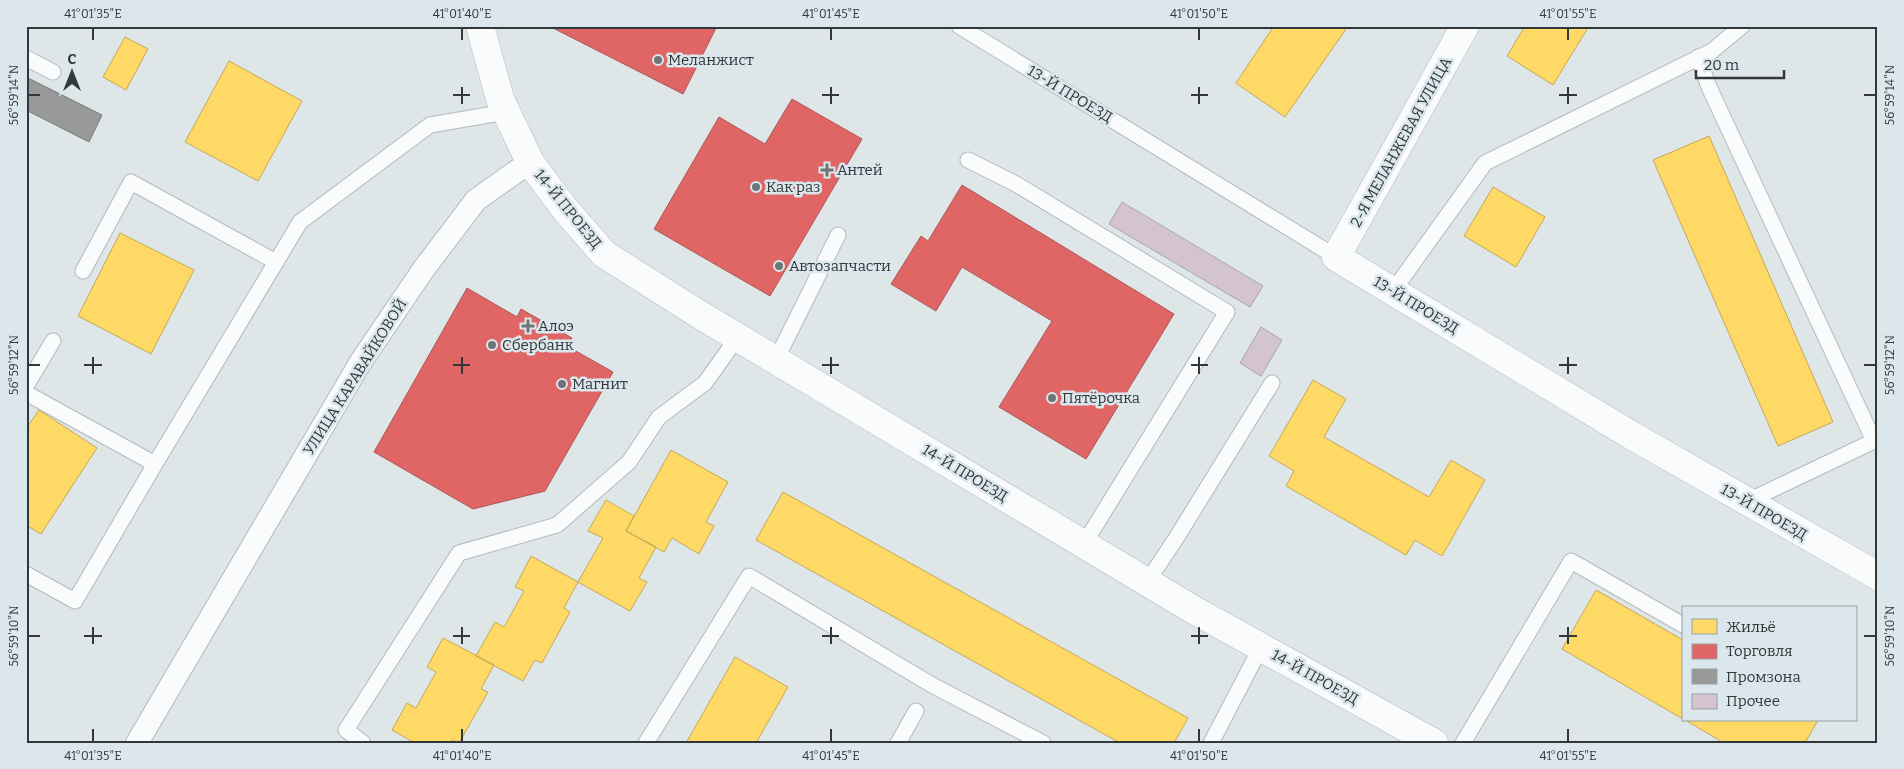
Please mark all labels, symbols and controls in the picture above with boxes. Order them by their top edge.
text: 41°01'35"E [64,7,122,21]
text: 41°01'40"E [433,7,491,21]
text: 41°01'45"E [802,7,860,21]
text: 41°01'50"E [1170,7,1228,21]
text: 41°01'55"E [1540,7,1596,21]
north arrow [48,48,98,98]
scale bar [1696,48,1784,80]
text: С [68,51,77,68]
place label: Меланжист [668,51,754,69]
marker: Меланжист [652,54,664,66]
street label: 2-Я МЕЛАНЖЕВАЯ УЛИЦА [1347,54,1455,230]
text: 20 m [1704,56,1740,74]
street label: 13-Й ПРОЕЗД [1024,62,1116,126]
text: 56°59'14"N [7,64,21,125]
text: 56°59'14"N [1883,64,1897,125]
place label: Антей [837,161,883,179]
marker: Антей [821,164,833,176]
street label: 14-Й ПРОЕЗД [531,166,605,252]
place label: Как раз [766,178,820,196]
marker: Как раз [750,181,762,193]
place label: Автозапчасти [789,257,891,275]
marker: Автозапчасти [773,260,785,272]
street label: 13-Й ПРОЕЗД [1370,273,1462,337]
street label: УЛИЦА КАРАВАЙКОВОЙ [299,296,411,458]
place label: Алоэ [538,317,574,335]
marker: Алоэ [522,320,534,332]
text: 56°59'12"N [7,334,21,395]
text: 56°59'12"N [1883,334,1897,395]
place label: Сбербанк [502,336,574,354]
marker: Сбербанк [486,339,498,351]
place label: Магнит [572,375,628,393]
marker: Магнит [556,378,568,390]
place label: Пятёрочка [1062,389,1140,407]
marker: Пятёрочка [1046,392,1058,404]
street label: 14-Й ПРОЕЗД [919,440,1011,506]
street label: 13-Й ПРОЕЗД [1718,480,1810,544]
text: 56°59'10"N [7,605,21,667]
text: 56°59'10"N [1883,605,1897,667]
legend [1682,606,1856,722]
text: Жильё [1726,618,1776,636]
text: Торговля [1726,642,1793,660]
street label: 14-Й ПРОЕЗД [1268,646,1362,708]
text: Промзона [1726,668,1801,686]
text: Прочее [1726,692,1780,710]
text: 41°01'35"E [64,749,122,763]
text: 41°01'40"E [433,749,491,763]
text: 41°01'45"E [802,749,860,763]
text: 41°01'50"E [1170,749,1228,763]
text: 41°01'55"E [1540,749,1596,763]

